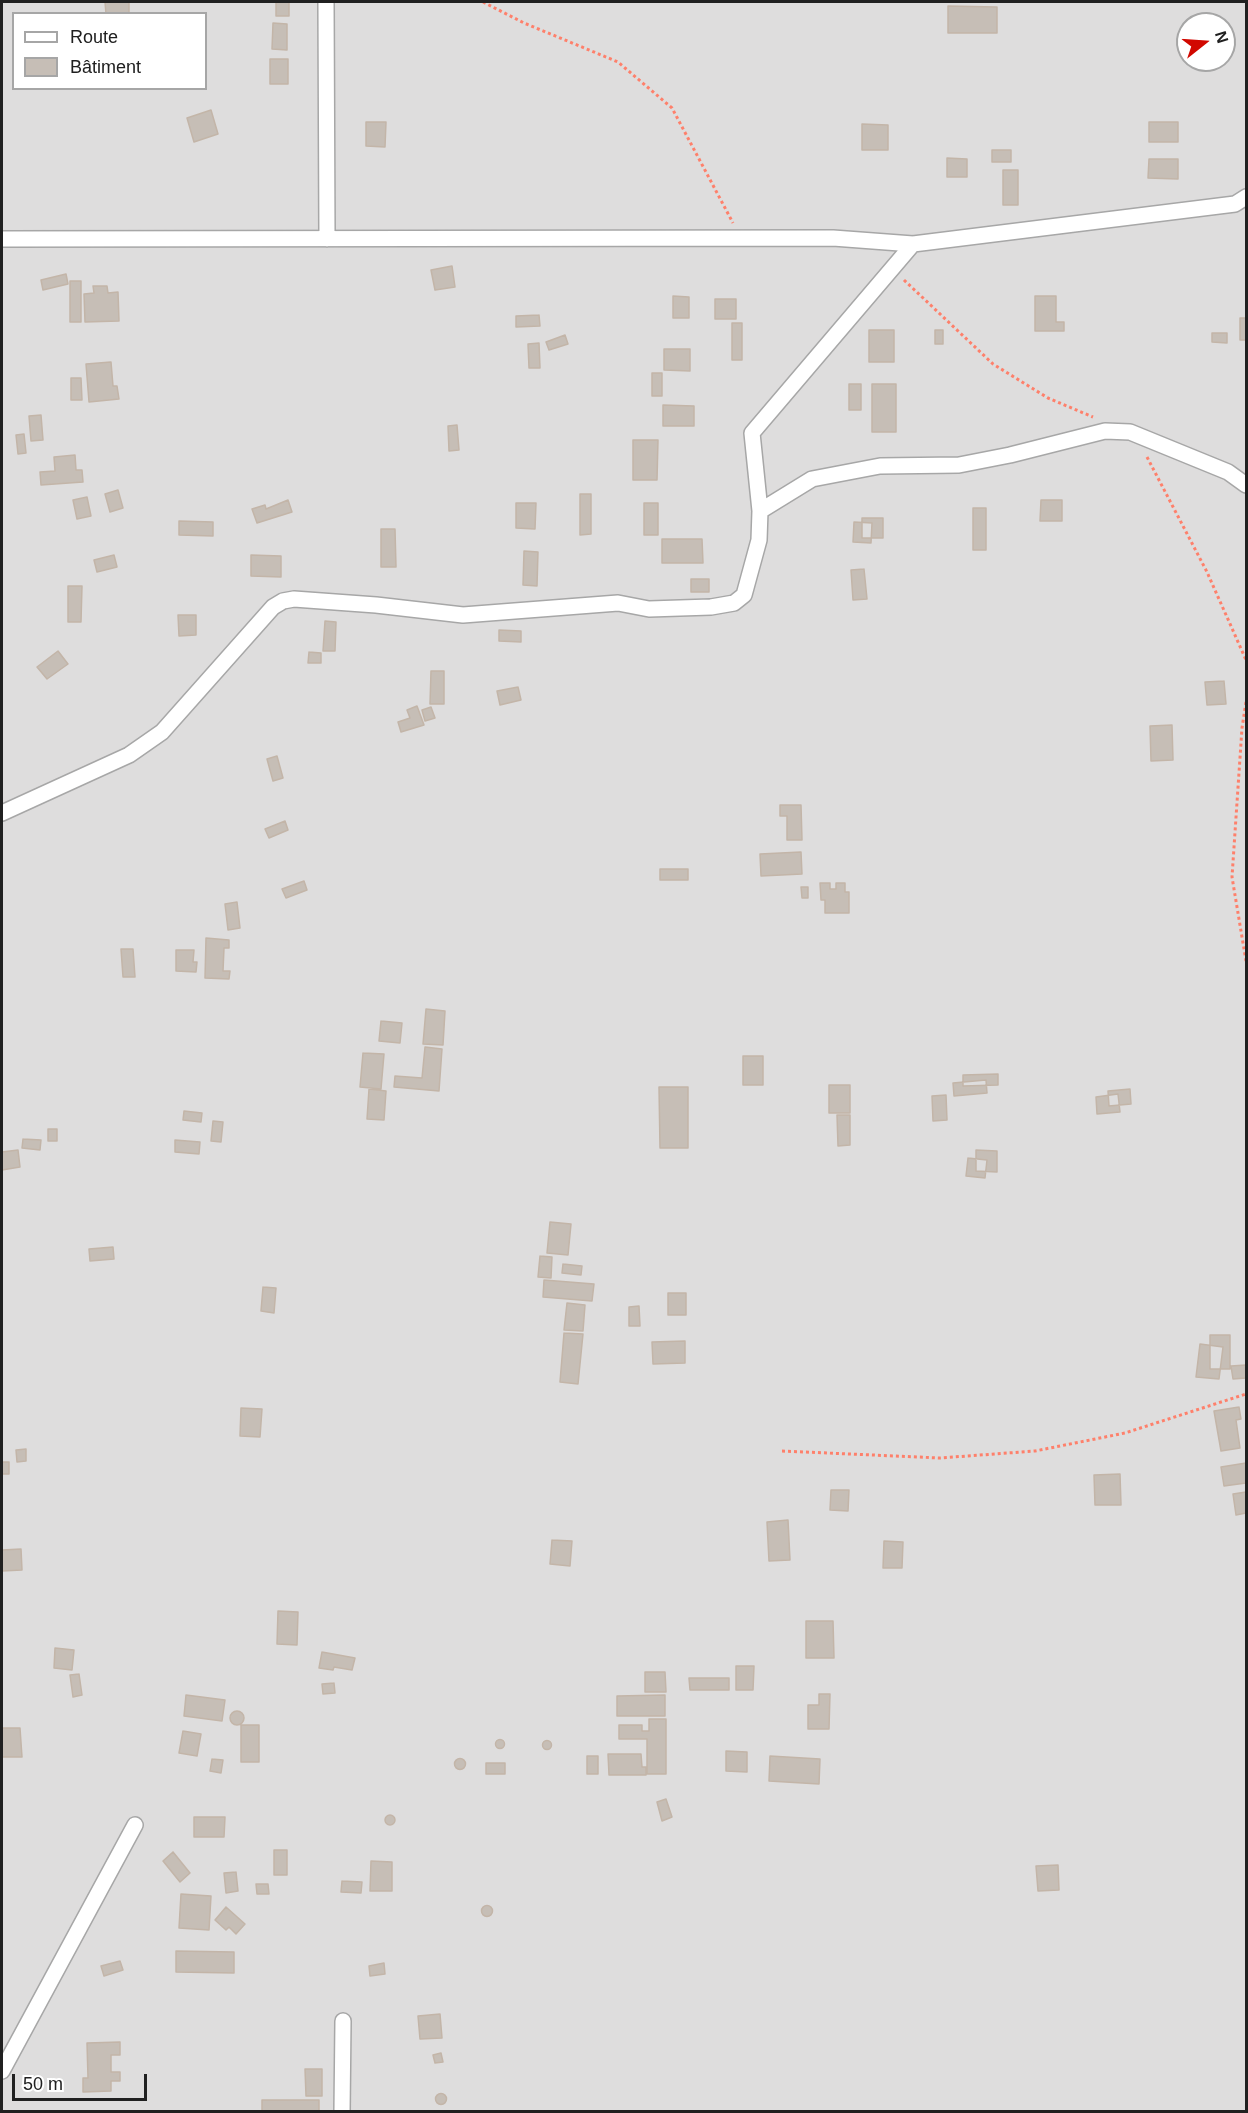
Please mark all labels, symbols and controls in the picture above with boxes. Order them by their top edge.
legend [12,12,207,90]
north arrow [1176,12,1236,72]
text: Route [70,27,118,47]
text: N [1212,29,1232,45]
text: Bâtiment [70,57,141,77]
scale bar [15,2062,150,2100]
text: 50 m [23,2074,63,2094]

